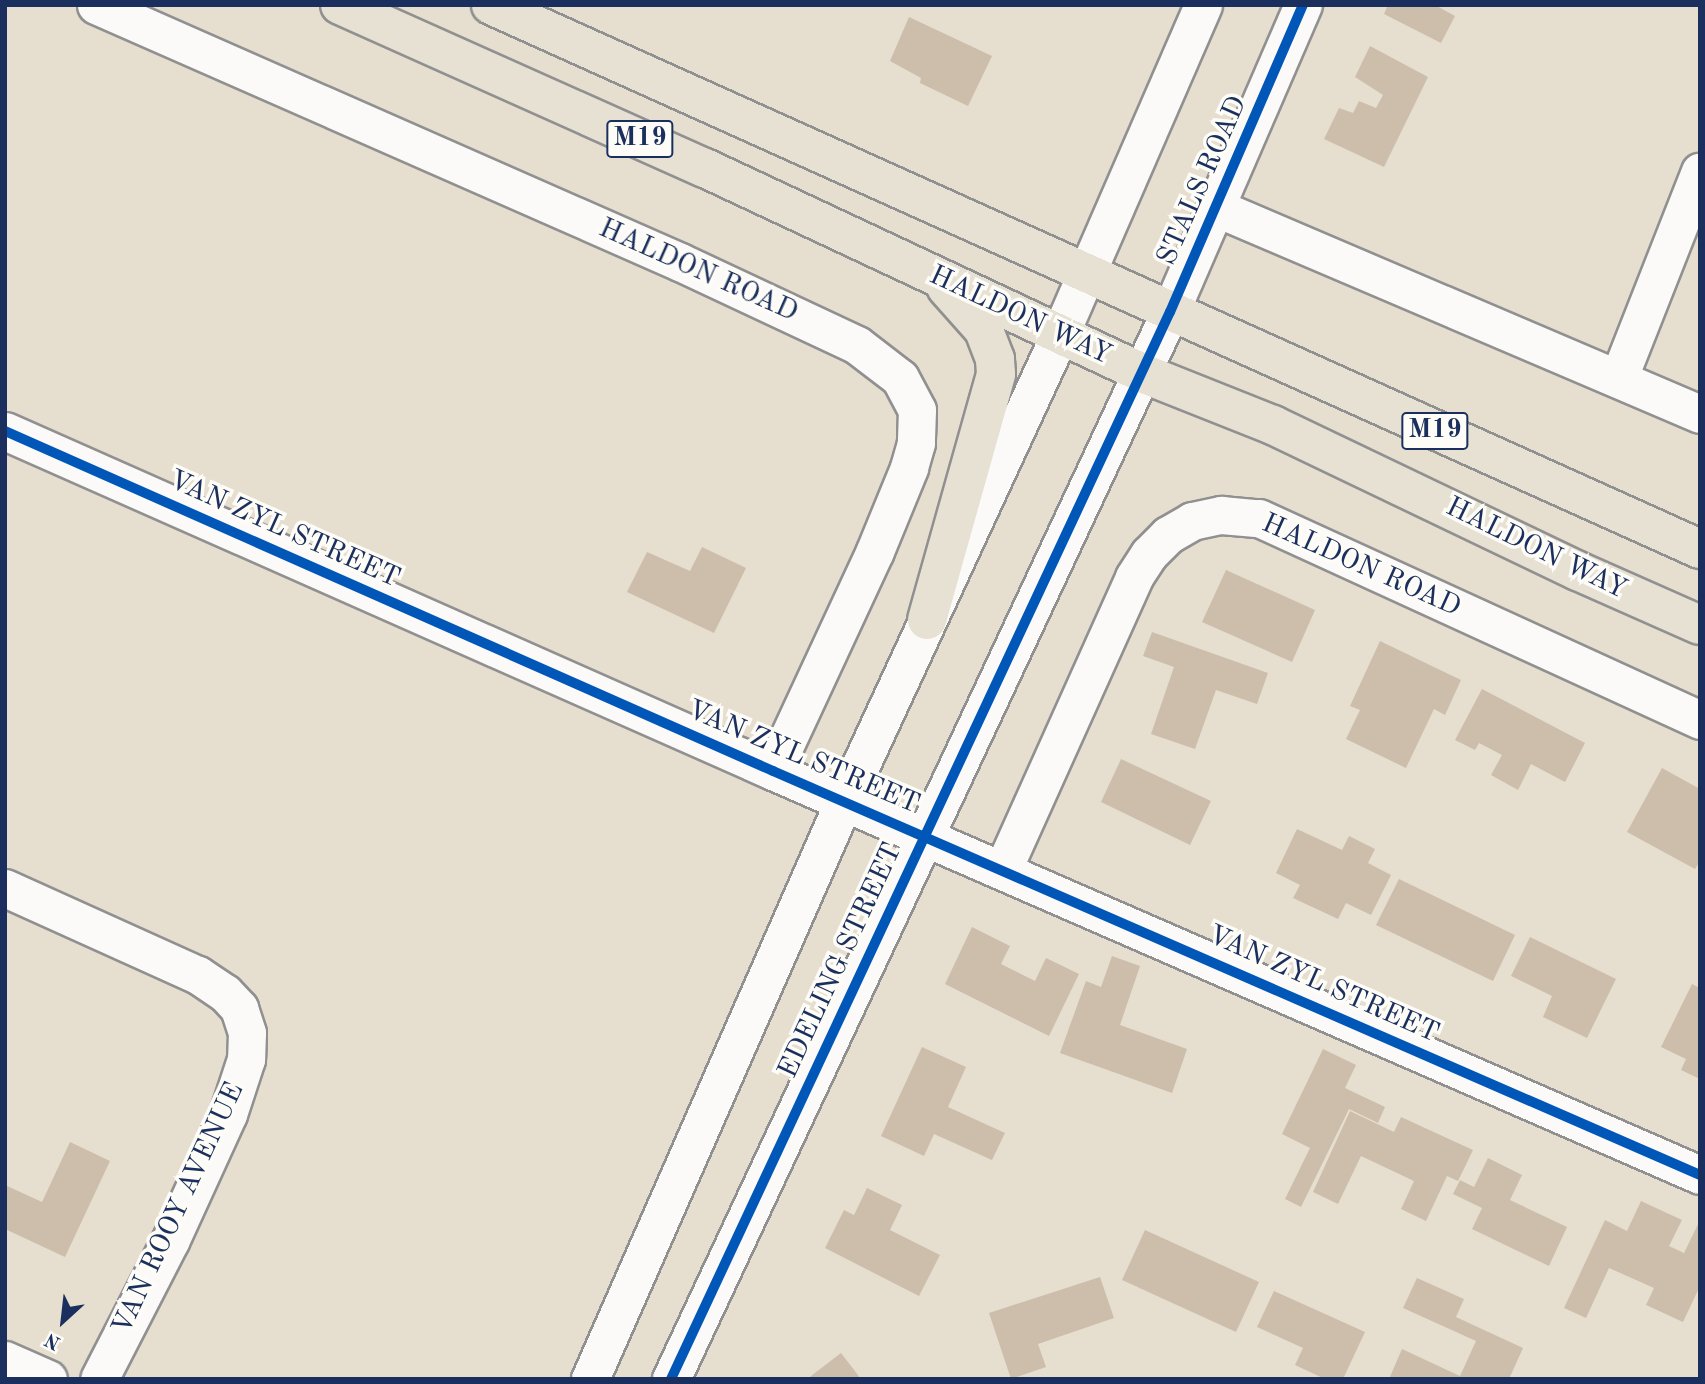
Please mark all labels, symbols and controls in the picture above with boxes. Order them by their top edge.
street label: STALS ROAD [1151,91,1255,271]
road number: M19 [605,116,675,162]
street label: HALDON ROAD [593,212,803,330]
street label: HALDON WAY [923,259,1117,373]
road number: M19 [1400,408,1470,453]
street label: VAN ZYL STREET [163,464,405,596]
street label: HALDON WAY [1440,491,1632,607]
street label: HALDON ROAD [1256,507,1466,625]
street label: VAN ZYL STREET [682,694,924,822]
street label: EDELING STREET [772,838,910,1084]
street label: VAN ZYL STREET [1202,919,1444,1051]
street label: VAN ROOY AVENUE [106,1078,252,1340]
north arrow [28,1286,98,1356]
text: N [42,1328,64,1352]

